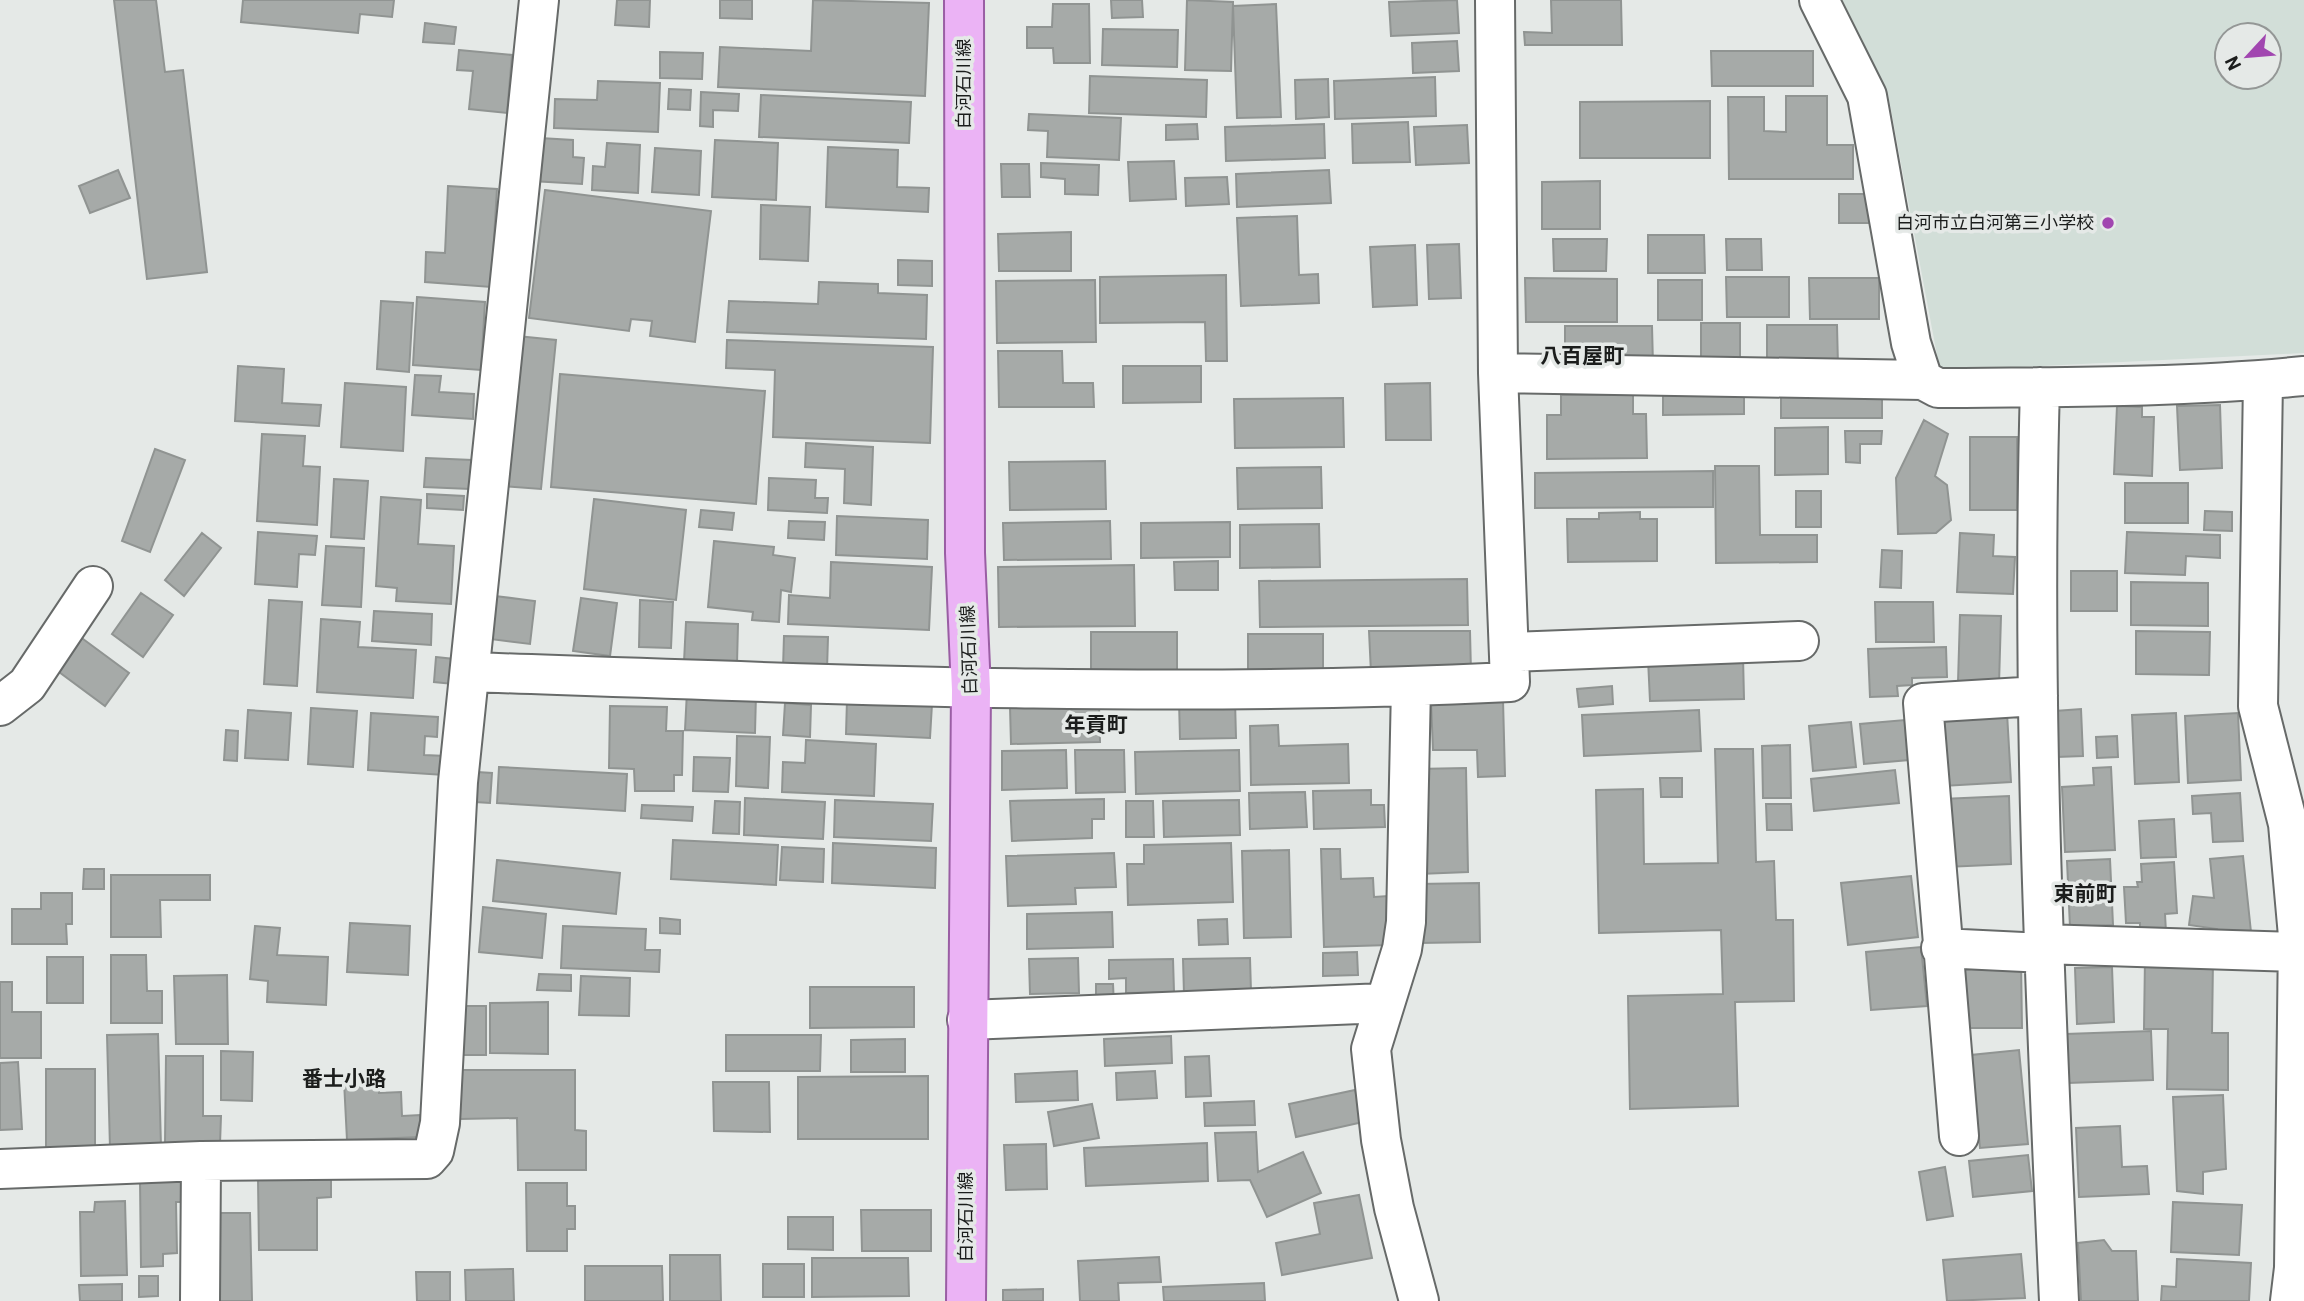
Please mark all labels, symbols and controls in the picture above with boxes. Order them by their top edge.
north arrow [2213,21,2283,91]
street label: 白河石川線 [952,39,974,129]
text: N [2219,53,2245,74]
place label: 白河市立白河第三小学校 [1896,211,2094,233]
marker: 白河市立白河第三小学校 [2100,215,2116,231]
district label: 八百屋町 [1540,342,1624,367]
street label: 白河石川線 [955,605,981,695]
district label: 年貢町 [1065,711,1128,736]
district label: 束前町 [2054,880,2117,905]
district label: 番士小路 [302,1065,386,1090]
street label: 白河石川線 [954,1172,976,1262]

